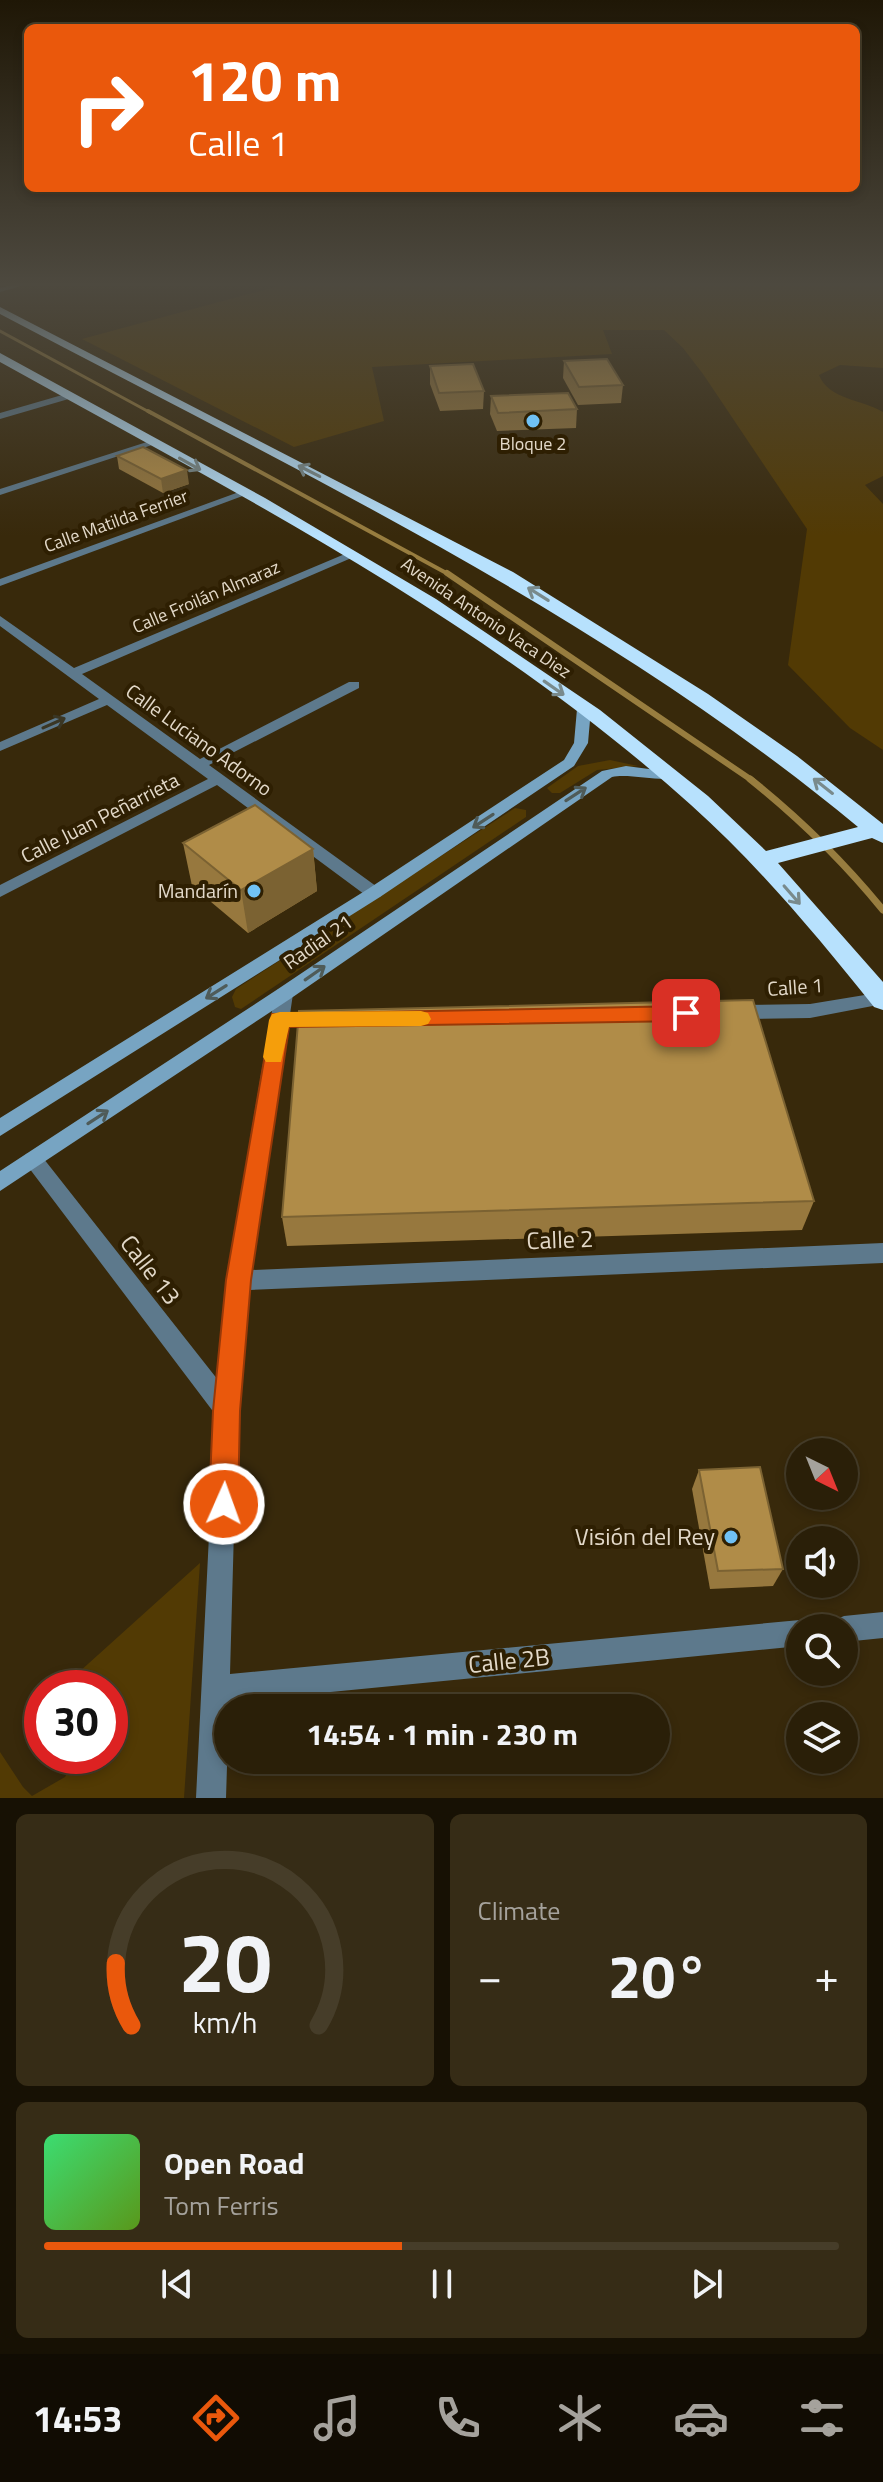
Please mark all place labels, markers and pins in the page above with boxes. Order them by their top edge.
marker: Bloque 2 [524,412,542,430]
place label: Bloque 2 [500,430,566,457]
place label: Mandarín [158,875,238,906]
marker: Mandarín [245,882,263,900]
pin [652,979,720,1047]
place label: Visión del Rey [575,1518,715,1554]
marker: Visión del Rey [722,1528,740,1546]

